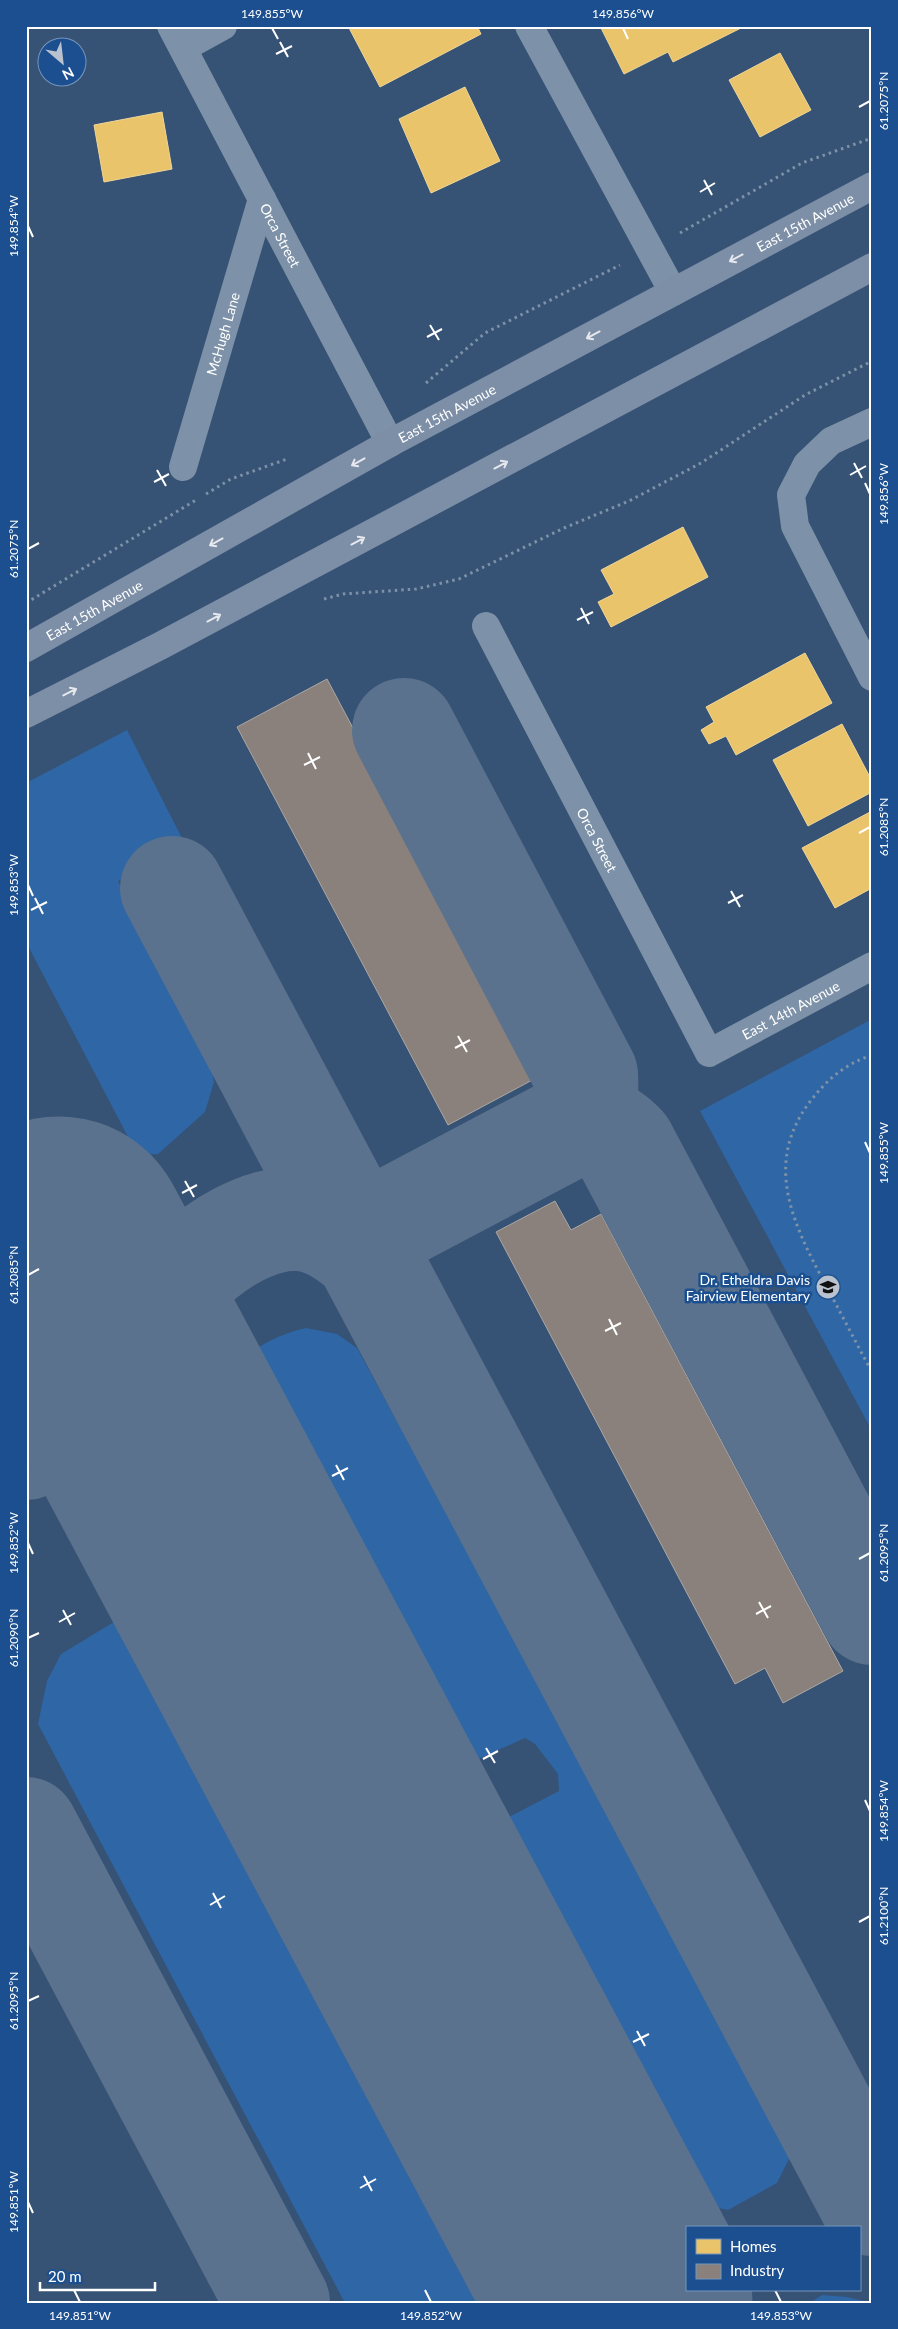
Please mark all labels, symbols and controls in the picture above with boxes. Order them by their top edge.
text: 149.855°W [241,6,304,21]
text: 149.856°W [592,6,655,21]
north arrow [38,38,88,88]
text: N [60,64,77,84]
text: 61.2075°N [876,72,891,130]
street label: East 15th Avenue [753,189,857,255]
text: 149.854°W [6,194,21,257]
street label: Orca Street [257,200,305,270]
one-way arrow [730,254,744,264]
street label: McHugh Lane [202,290,243,377]
one-way arrow [586,331,601,340]
street label: East 15th Avenue [395,380,498,446]
one-way arrow [350,457,365,467]
one-way arrow [493,460,508,469]
text: 149.856°W [876,462,891,525]
text: 61.2075°N [6,520,21,578]
one-way arrow [350,536,365,546]
one-way arrow [209,537,223,547]
street label: East 15th Avenue [43,576,145,644]
one-way arrow [206,612,221,622]
one-way arrow [62,687,77,696]
text: 61.2085°N [876,798,891,856]
street label: Orca Street [574,805,621,875]
text: 149.853°W [6,853,21,916]
street label: East 14th Avenue [739,977,842,1043]
text: 149.855°W [876,1121,891,1184]
text: 61.2085°N [6,1246,21,1304]
place label: Dr. Etheldra Davis Fairview Elementary [686,1271,811,1304]
school or university icon: Dr. Etheldra Davis Fairview Elementary [815,1274,841,1300]
text: 149.852°W [6,1511,21,1574]
text: 61.2095°N [876,1524,891,1582]
text: 61.2090°N [6,1609,21,1667]
text: 149.854°W [876,1779,891,1842]
text: 61.2100°N [876,1887,891,1945]
text: 61.2095°N [6,1972,21,2030]
text: 149.851°W [6,2170,21,2233]
legend [686,2226,860,2292]
text: Homes [730,2237,776,2255]
scale bar [40,2259,155,2291]
text: Industry [730,2261,785,2279]
text: 20 m [48,2267,82,2285]
text: 149.851°W [49,2308,112,2323]
text: 149.852°W [400,2308,463,2323]
text: 149.853°W [750,2308,813,2323]

